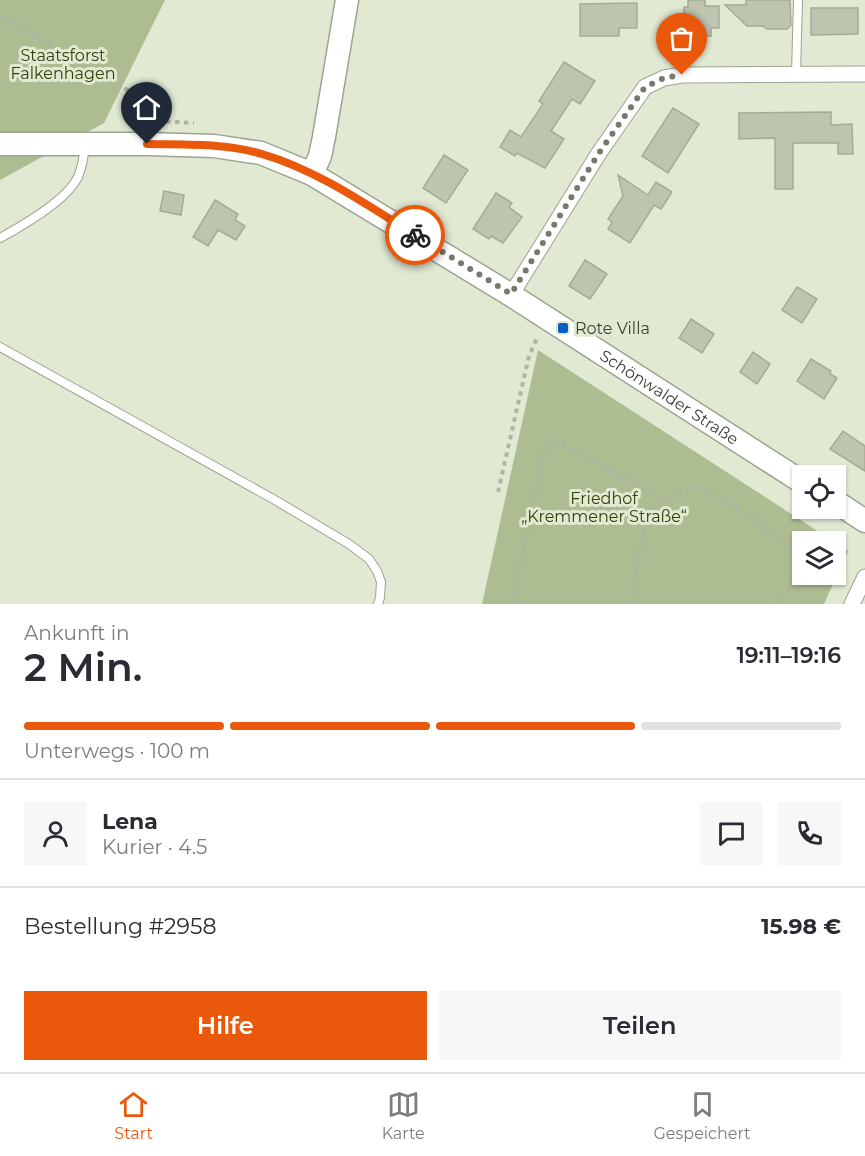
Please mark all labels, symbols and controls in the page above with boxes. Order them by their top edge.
pin [656,13,707,75]
icon: bag [665,22,698,55]
park label: Staatsforst Falkenhagen [11,46,115,83]
pin [121,82,172,144]
icon: home [130,91,163,124]
courier [385,205,445,265]
icon: bike [399,219,432,252]
place label: Rote Villa [575,319,650,338]
marker: Rote Villa [556,321,570,335]
street label: Schönwalder Straße [596,346,742,449]
map controls [792,465,846,585]
button: locate [792,465,846,519]
park label: Friedhof „Kremmener Straße“ [521,489,687,526]
button: layers [792,531,846,585]
text: Ankunft in [24,621,130,645]
text: 19:11–19:16 [736,642,841,669]
text: 2 Min. [24,643,142,691]
text: Unterwegs · 100 m [24,739,210,763]
button: person [24,802,87,865]
button: chat [700,802,763,865]
button: phone [778,802,841,865]
text: Lena [102,808,158,835]
text: Kurier · 4.5 [102,835,207,859]
text: Bestellung #2958 [24,913,216,940]
text: 15.98 € [761,913,841,940]
button: Hilfe [24,991,427,1060]
button: Teilen [439,991,841,1060]
tab: Start [114,1088,153,1143]
tab: Karte [382,1088,425,1143]
tab: Gespeichert [653,1088,751,1143]

